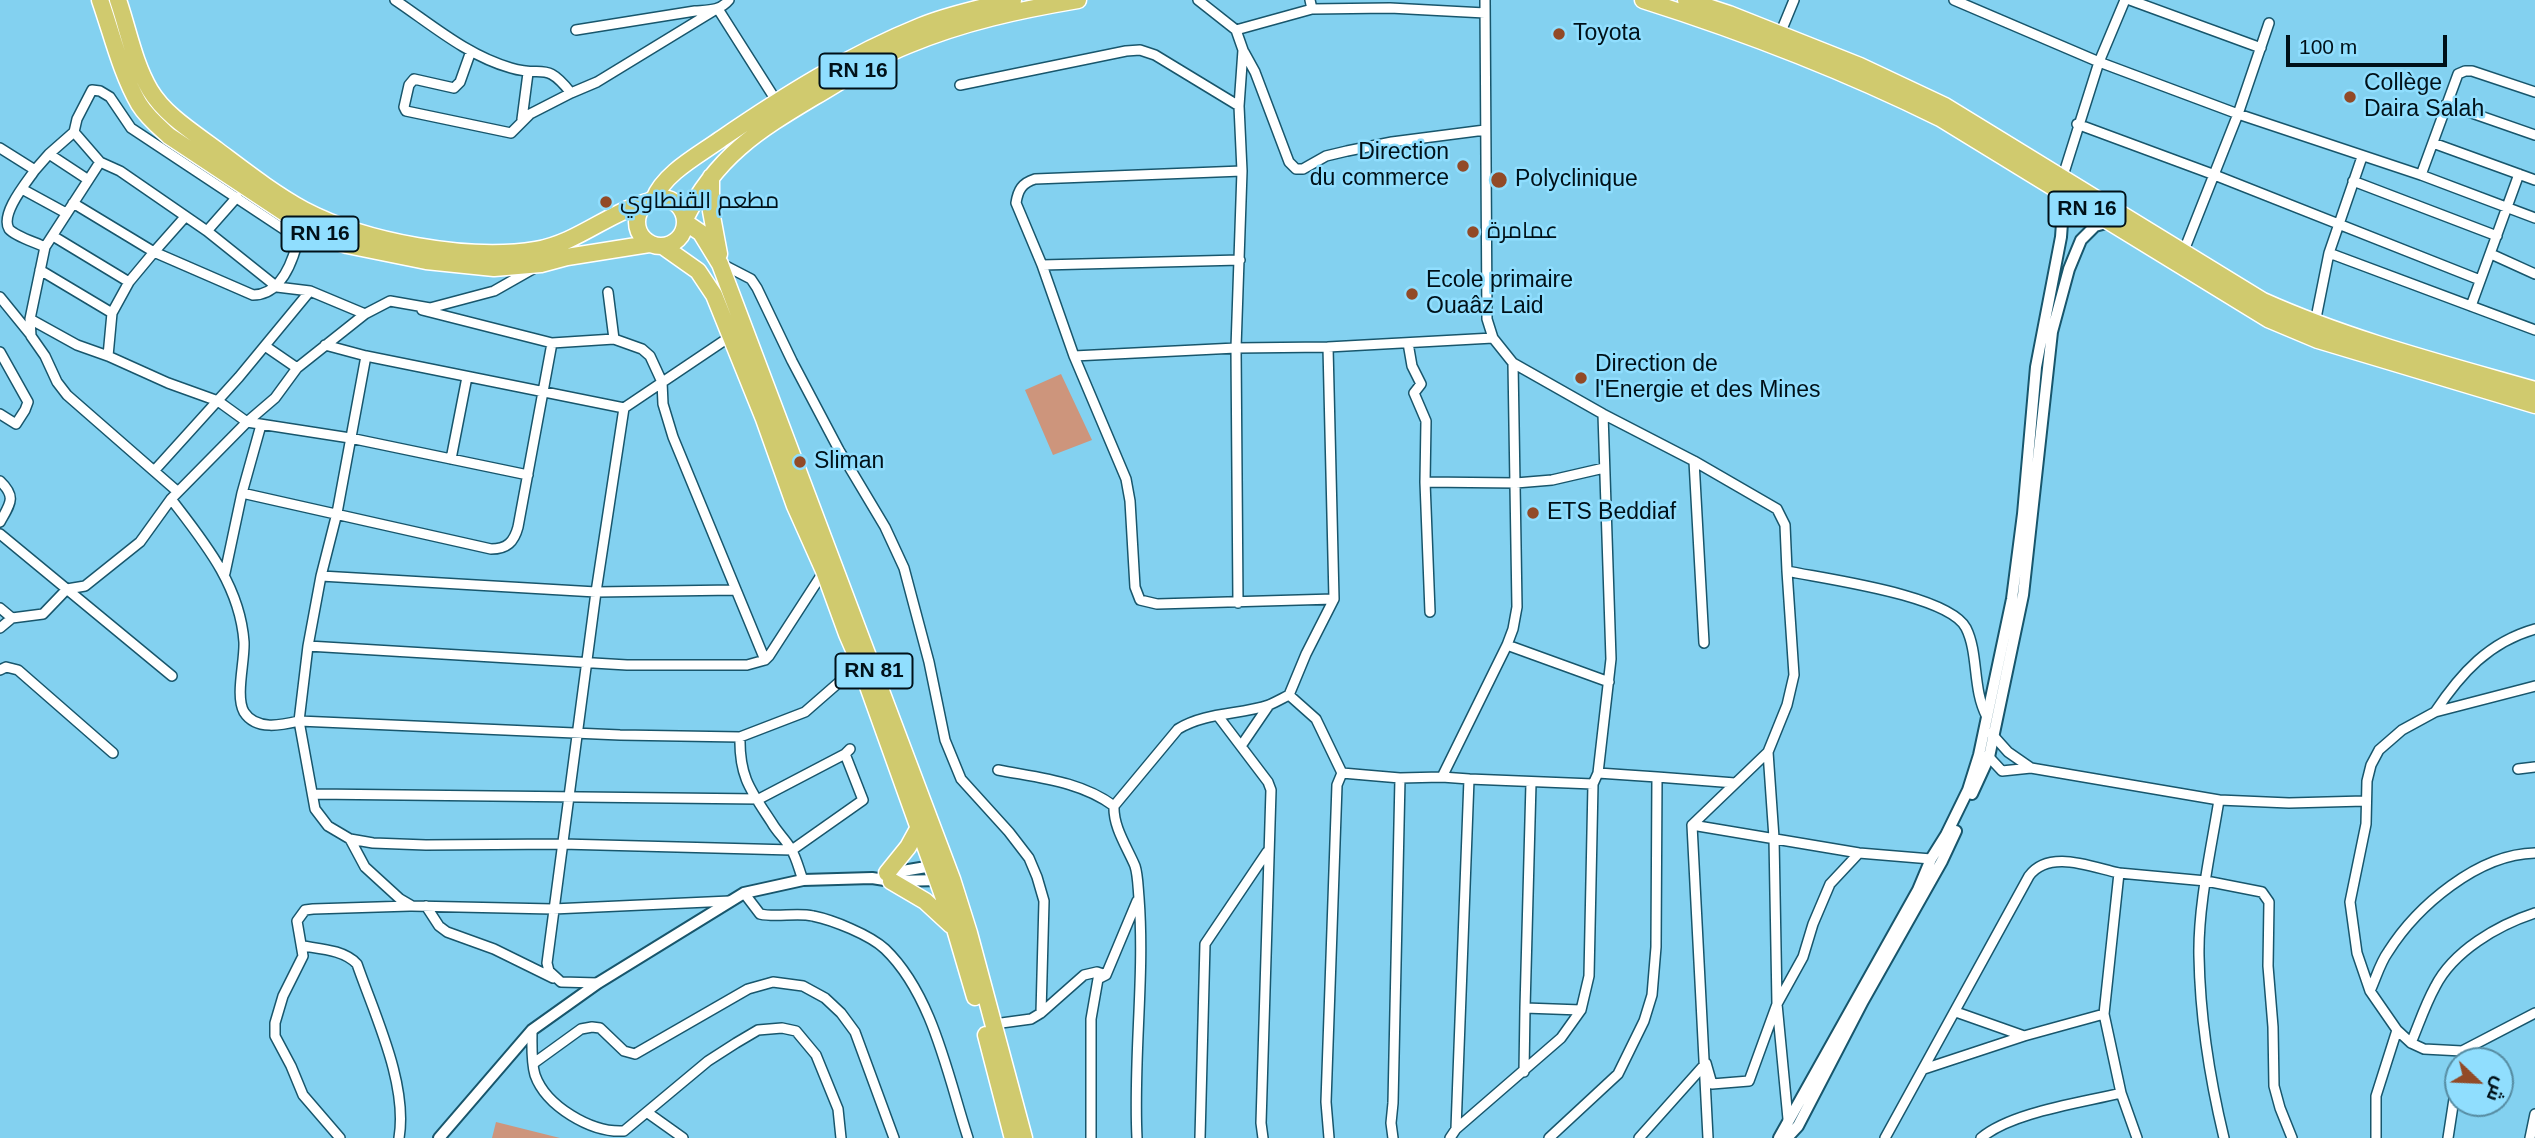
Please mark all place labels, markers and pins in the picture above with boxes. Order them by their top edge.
place label: Toyota [1573,20,1641,48]
marker: Toyota [1551,26,1567,42]
place label: Collège Daira Salah [2364,70,2484,124]
marker: Collège Daira Salah [2342,89,2358,105]
place label: Direction du commerce [1310,139,1449,193]
marker: Direction du commerce [1455,158,1471,174]
place label: Polyclinique [1515,166,1638,194]
marker: Polyclinique [1489,170,1509,190]
place label: مطعم القنطاوي [620,188,779,216]
marker: مطعم القنطاوي [598,194,614,210]
place label: عمامرة [1487,218,1558,246]
marker: عمامرة [1465,224,1481,240]
place label: Ecole primaire Ouaâz Laid [1426,267,1573,321]
marker: Ecole primaire Ouaâz Laid [1404,286,1420,302]
place label: Direction de l'Energie et des Mines [1595,351,1821,405]
marker: Direction de l'Energie et des Mines [1573,370,1589,386]
place label: Sliman [814,448,884,476]
marker: Sliman [792,454,808,470]
place label: ETS Beddiaf [1547,499,1676,527]
marker: ETS Beddiaf [1525,505,1541,521]

